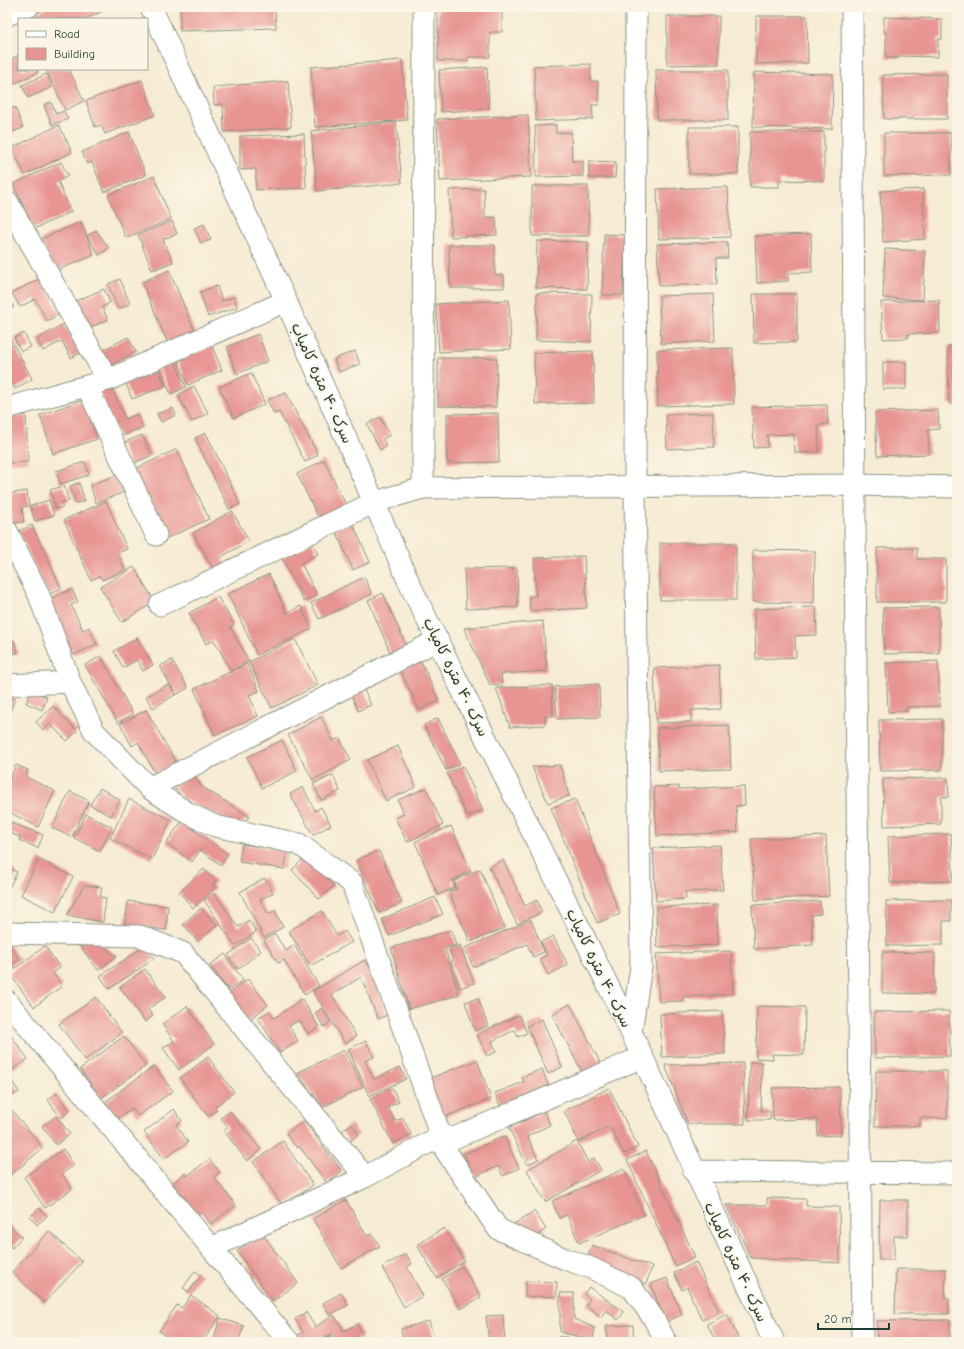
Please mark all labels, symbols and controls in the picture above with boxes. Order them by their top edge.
legend [18,18,148,70]
text: Road [54,27,80,41]
text: Building [54,47,95,61]
street label: سرک ۴۰ متره کامیاب [287,320,357,446]
street label: سرک ۴۰ متره کامیاب [419,615,493,739]
street label: سرک ۴۰ متره کامیاب [562,906,636,1030]
street label: سرک ۴۰ متره کامیاب [700,1199,772,1325]
scale bar [818,1305,889,1331]
text: 20 m [824,1312,852,1326]

